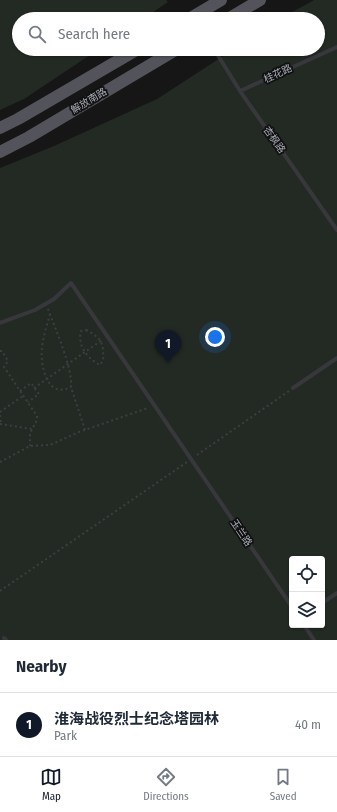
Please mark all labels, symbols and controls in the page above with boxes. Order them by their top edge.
search box [12,12,325,56]
icon: search [26,23,48,45]
text: Search here [58,25,130,43]
street label: 桂花路 [262,62,294,86]
street label: 解放南路 [69,86,109,116]
street label: 杏枫路 [260,124,288,156]
your location [205,327,225,347]
pin: 1 [155,330,181,363]
street label: 玉兰路 [228,517,254,549]
map controls [289,556,325,628]
button: locate [289,556,325,592]
button: layers [289,592,325,628]
text: Nearby [16,656,67,677]
text: 淮海战役烈士纪念塔园林 [54,710,219,728]
text: 1 [26,717,32,732]
text: 40 m [295,717,321,732]
text: Park [54,728,77,743]
tab: Map [40,766,62,803]
tab: Directions [143,766,189,803]
tab: Saved [270,766,297,803]

